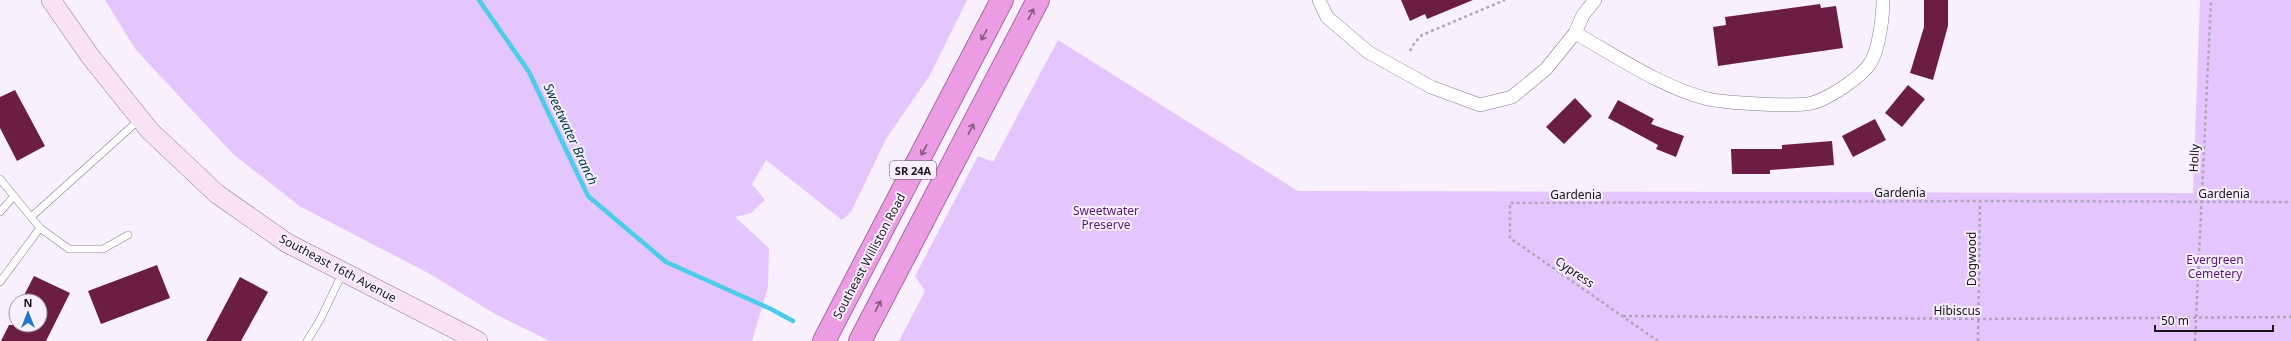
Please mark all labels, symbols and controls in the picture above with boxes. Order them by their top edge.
one-way arrow [1027,8,1035,20]
one-way arrow [980,28,987,40]
water label: Sweetwater Branch [540,80,602,188]
one-way arrow [967,123,975,135]
street label: Holly [2185,142,2203,173]
one-way arrow [920,144,927,156]
road number: SR 24A [890,161,936,179]
street label: Gardenia [1874,184,1926,201]
street label: Gardenia [2198,185,2250,202]
street label: Gardenia [1550,186,1602,203]
street label: Southeast Williston Road [829,190,909,322]
park label: Sweetwater Preserve [1073,202,1139,233]
street label: Southeast 16th Avenue [276,230,400,306]
street label: Dogwood [1963,232,1980,286]
park label: Evergreen Cemetery [2186,251,2244,282]
street label: Cypress [1552,252,1598,292]
north arrow [8,293,48,333]
text: N [24,295,32,310]
one-way arrow [875,301,883,313]
street label: Hibiscus [1933,302,1981,319]
scale bar [2155,307,2273,333]
text: 50 m [2161,312,2189,329]

